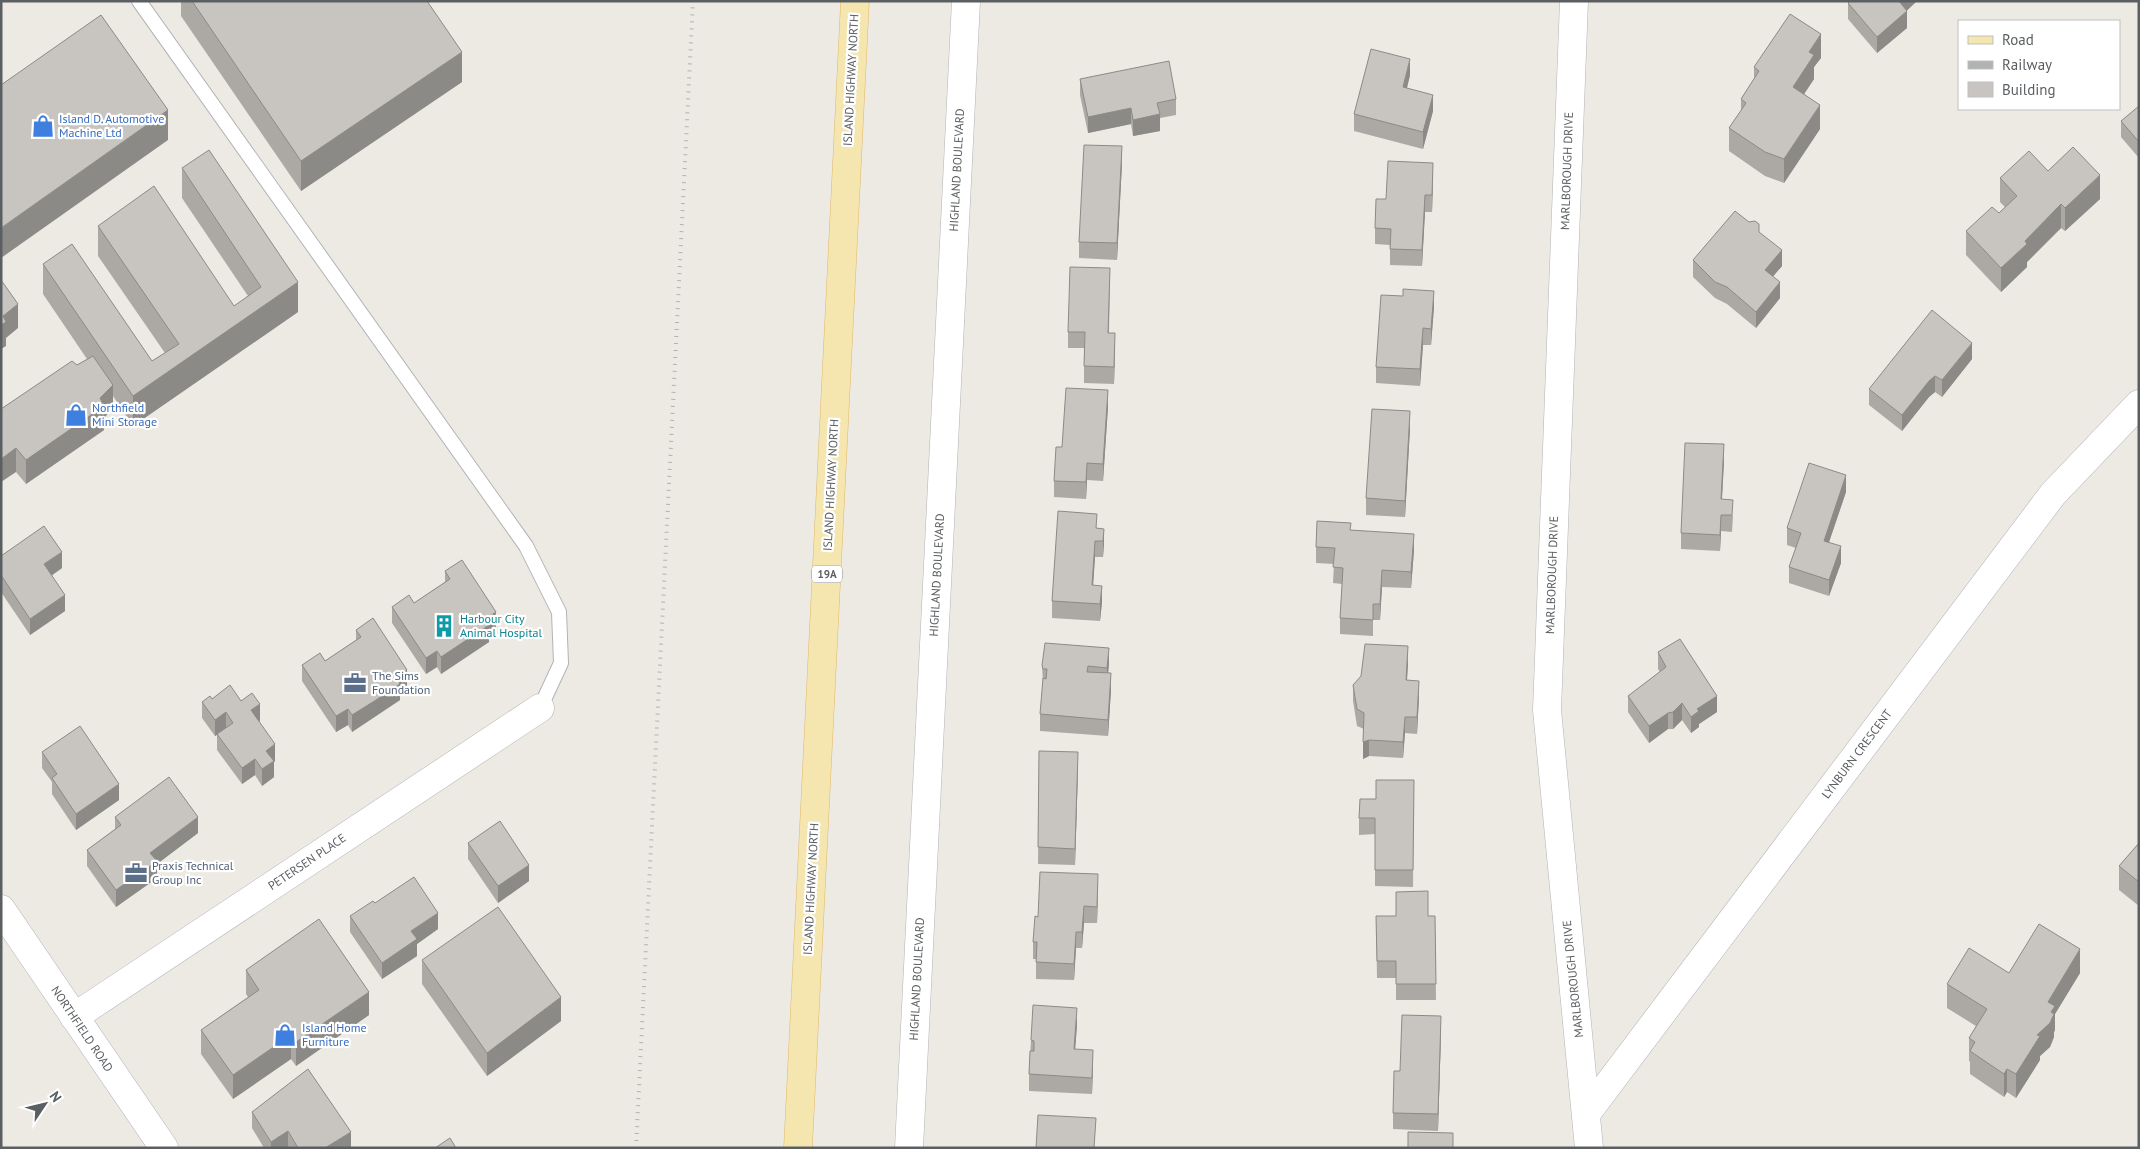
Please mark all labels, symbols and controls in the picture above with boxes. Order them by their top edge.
street label: ISLAND HIGHWAY NORTH [840,14,861,146]
legend [1958,20,2120,110]
text: Road [2002,30,2034,49]
text: Railway [2002,55,2052,74]
text: Building [2002,80,2056,99]
street label: HIGHLAND BOULEVARD [946,108,967,232]
place label: Island D. Automotive Machine Ltd [59,111,164,140]
street label: MARLBOROUGH DRIVE [1557,112,1576,230]
shop icon: Island D. Automotive Machine Ltd [30,113,56,139]
place label: Northfield Mini Storage [92,400,157,429]
shop icon: Northfield Mini Storage [63,402,89,428]
street label: ISLAND HIGHWAY NORTH [820,419,841,551]
street label: HIGHLAND BOULEVARD [926,513,947,637]
street label: MARLBOROUGH DRIVE [1542,516,1561,634]
road number: 19A [812,566,842,582]
place label: Harbour City Animal Hospital [460,611,542,640]
building icon: Harbour City Animal Hospital [431,613,457,639]
place label: The Sims Foundation [372,668,430,697]
office icon: The Sims Foundation [342,670,368,696]
street label: LYNBURN CRESCENT [1818,706,1895,801]
street label: ISLAND HIGHWAY NORTH [800,823,821,955]
street label: PETERSEN PLACE [265,830,348,893]
place label: Praxis Technical Group Inc [152,858,234,887]
office icon: Praxis Technical Group Inc [123,860,149,886]
street label: HIGHLAND BOULEVARD [906,917,927,1041]
street label: MARLBOROUGH DRIVE [1559,920,1586,1039]
street label: NORTHFIELD ROAD [48,983,117,1075]
place label: Island Home Furniture [302,1020,367,1049]
shop icon: Island Home Furniture [272,1022,298,1048]
north arrow [20,1079,70,1129]
text: N [46,1088,66,1105]

